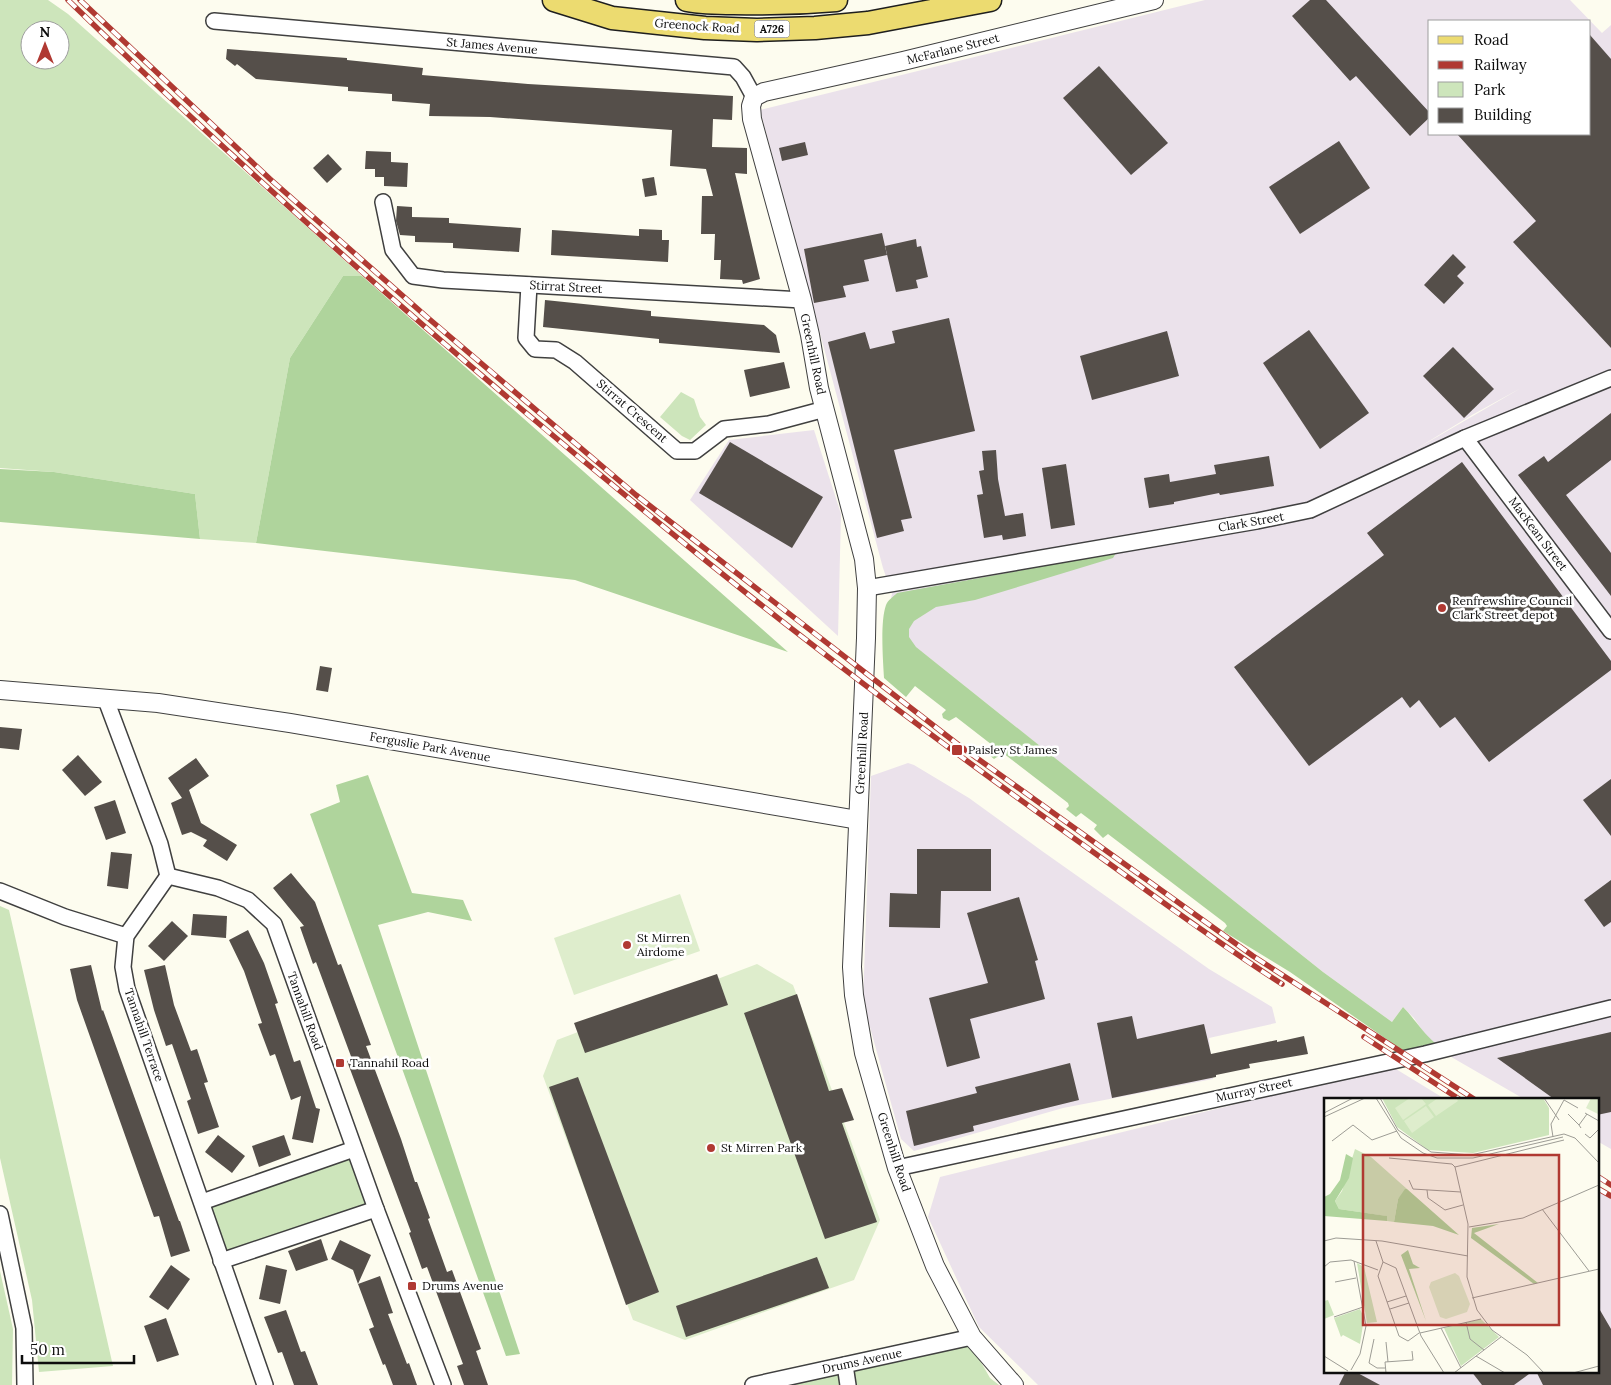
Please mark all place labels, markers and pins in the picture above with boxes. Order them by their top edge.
place label: Renfrewshire Council Clark Street depot [1452,593,1572,622]
marker: Renfrewshire Council Clark Street depot [1436,602,1448,614]
place label: Paisley St James [968,742,1058,757]
marker: Paisley St James [950,743,964,757]
place label: St Mirren Airdome [636,930,690,959]
marker: St Mirren Airdome [621,939,633,951]
place label: Tannahil Road [350,1055,429,1070]
marker: Tannahil Road [334,1057,346,1069]
place label: St Mirren Park [721,1140,803,1155]
marker: St Mirren Park [705,1142,717,1154]
place label: Drums Avenue [422,1278,504,1293]
marker: Drums Avenue [406,1280,418,1292]

